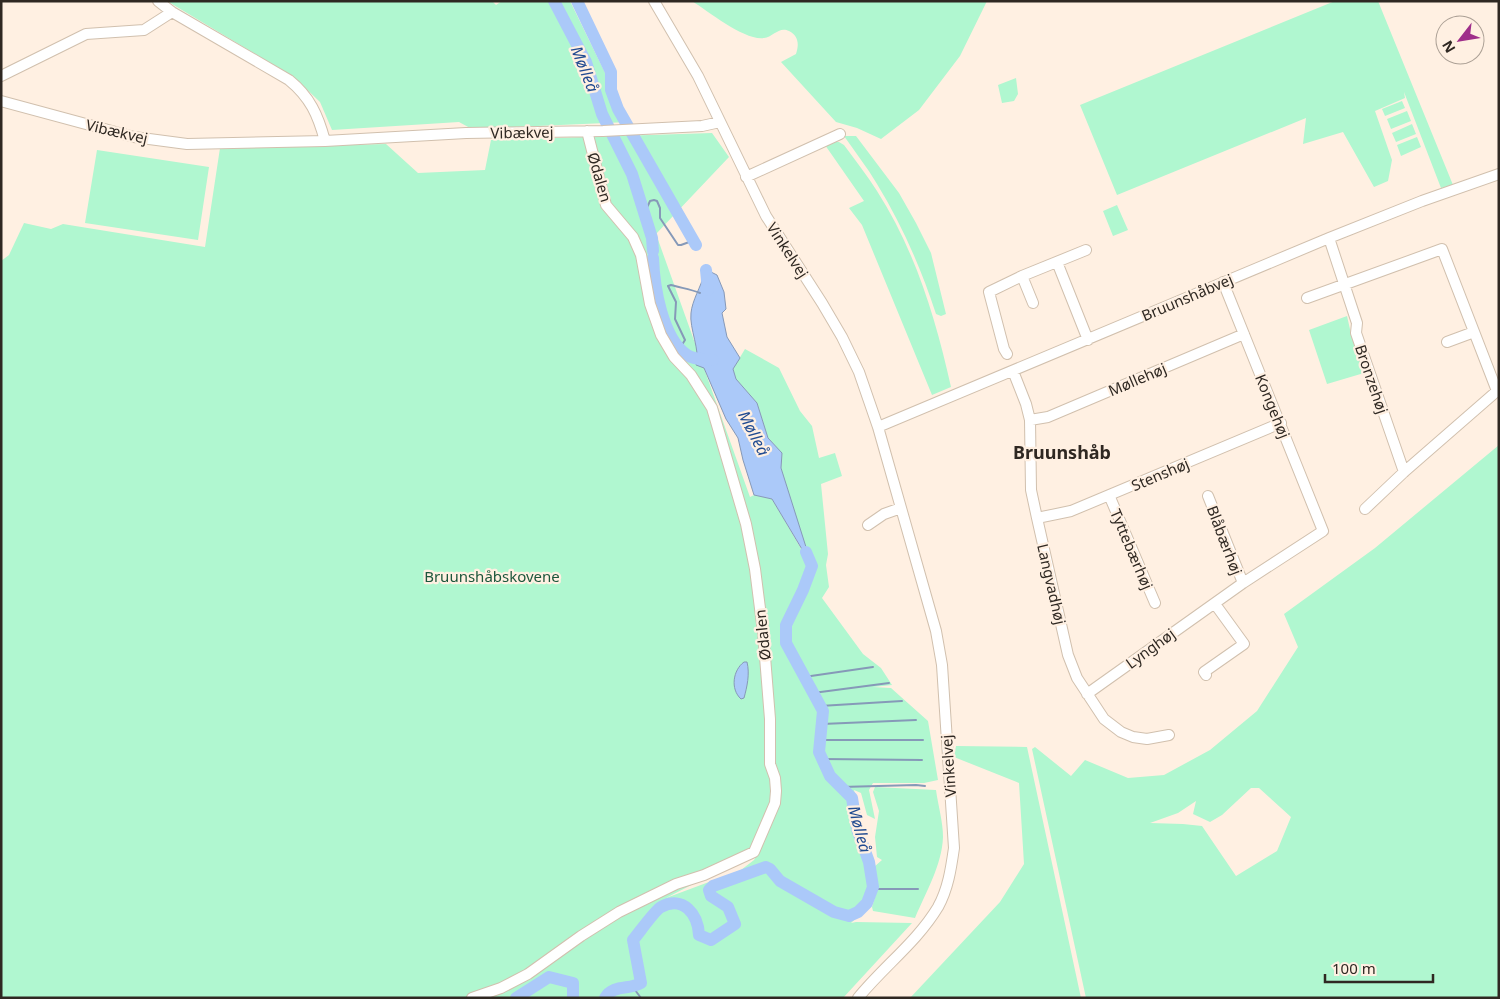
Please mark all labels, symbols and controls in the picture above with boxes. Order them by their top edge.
north arrow [1435,15,1485,65]
text: N [1437,37,1460,57]
water label: Mølleå [566,43,604,95]
street label: Vibækvej [84,114,150,148]
street label: Vibækvej [490,121,554,143]
street label: Ødalen [583,150,617,204]
street label: Vinkelvej [763,218,813,282]
street label: Bruunshåbvej [1138,269,1236,325]
street label: Bronzehøj [1351,342,1393,416]
street label: Møllehøj [1105,358,1169,400]
street label: Kongehøj [1251,371,1295,441]
water label: Mølleå [733,407,775,459]
district label: Bruunshåb [1013,440,1111,464]
street label: Stenshøj [1128,453,1192,495]
street label: Blåbærhøj [1203,503,1247,577]
street label: Tyttebærhøj [1106,506,1158,592]
street label: Langvadhøj [1033,542,1071,626]
park label: Bruunshåbskovene [424,566,560,586]
street label: Ødalen [749,609,775,661]
street label: Lynghøj [1121,623,1179,673]
street label: Vinkelvej [936,734,960,798]
water label: Mølleå [843,803,877,855]
scale bar [1325,952,1432,984]
text: 100 m [1332,958,1376,978]

